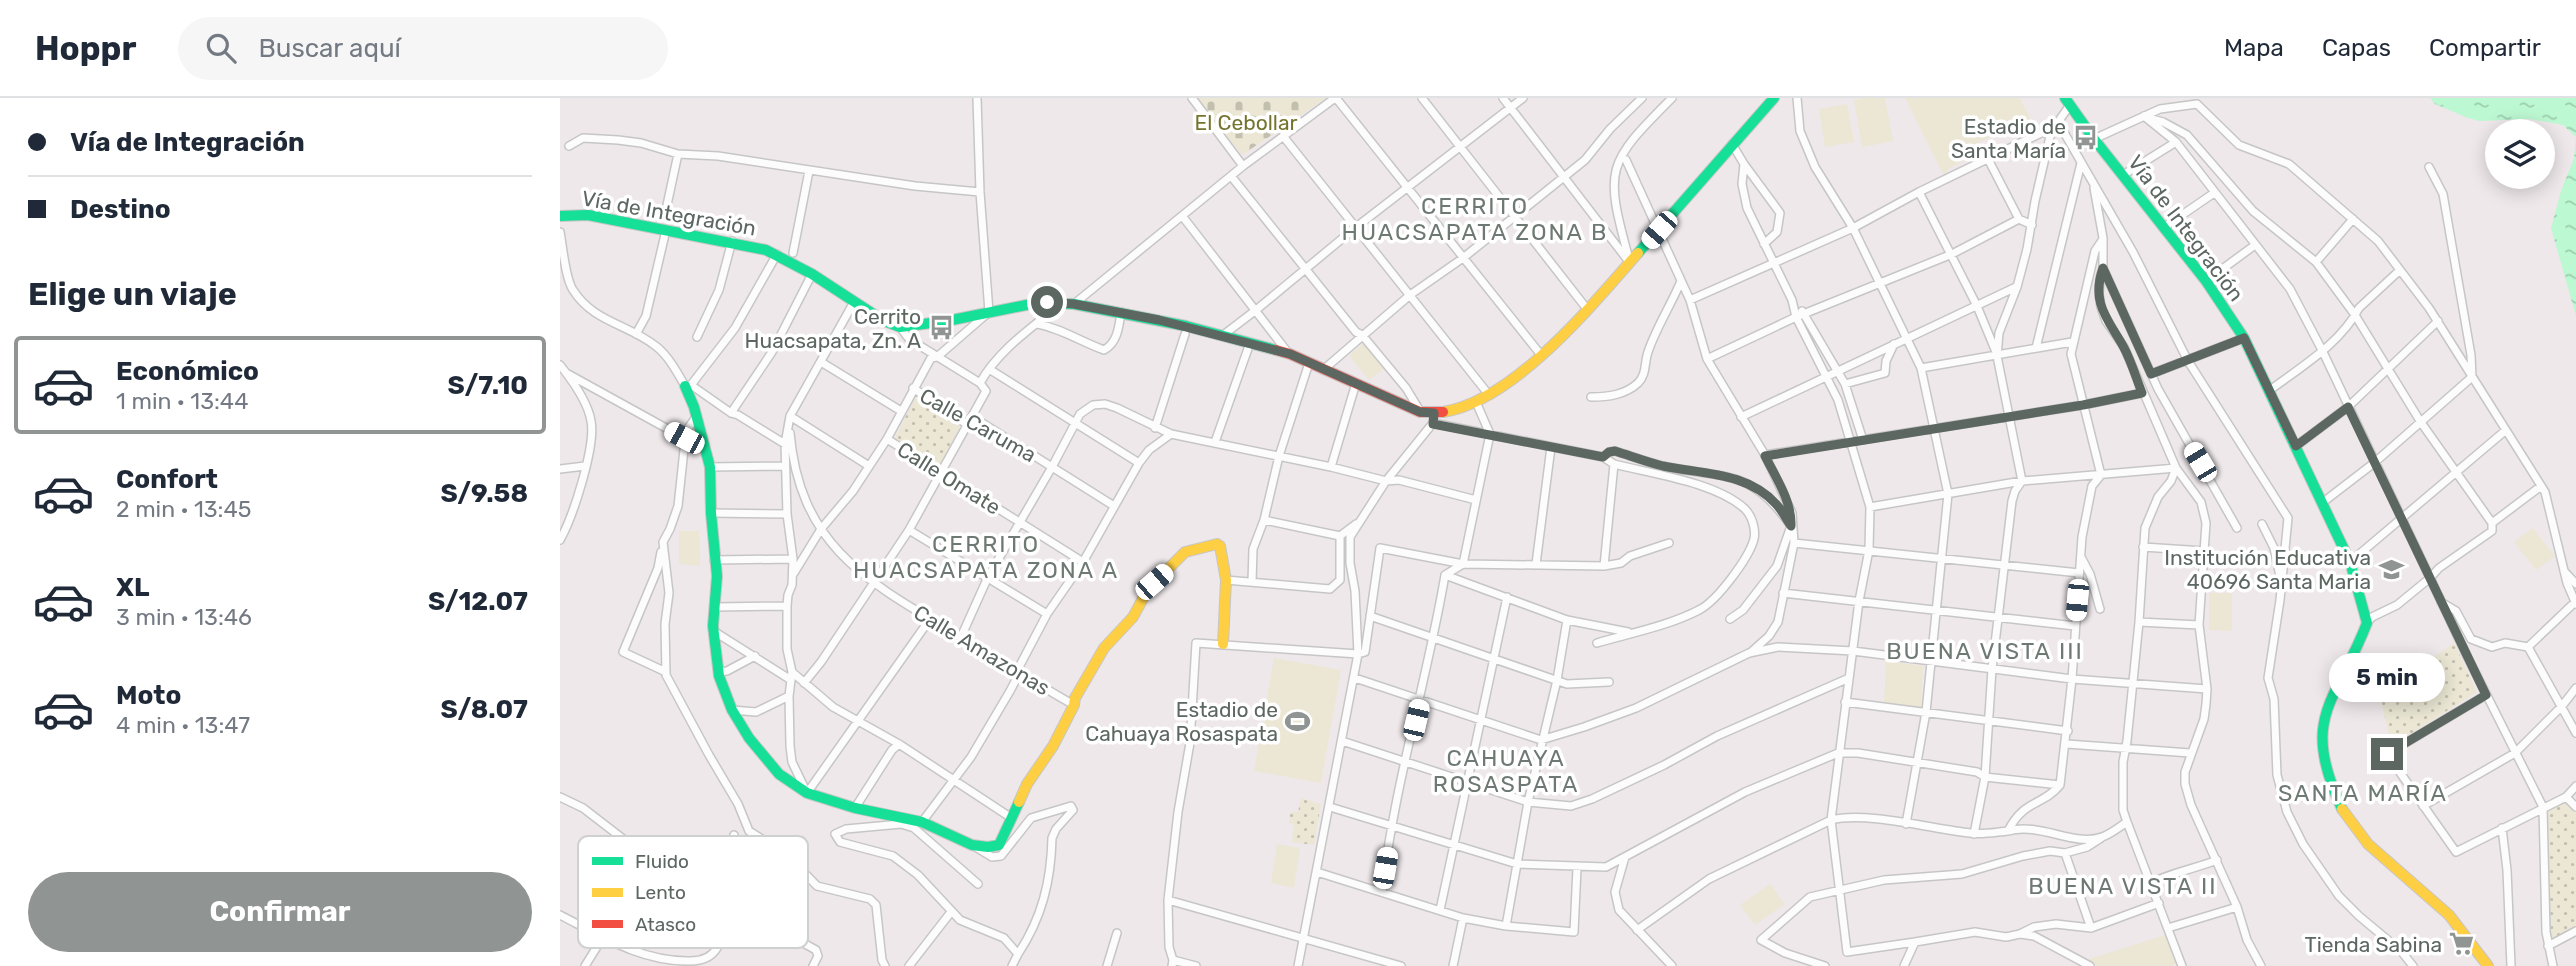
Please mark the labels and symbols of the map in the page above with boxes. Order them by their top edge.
park label: El Cebollar [1194,110,1298,135]
place label: Estadio de Santa María [1951,114,2066,163]
bus stop icon: Estadio de Santa María [2072,124,2100,152]
street label: Vía de Integración [2123,150,2249,306]
street label: Vía de Integración [580,185,758,241]
district label: CERRITO HUACSAPATA ZONA B [1342,192,1608,246]
car [1638,207,1681,253]
route start [1031,286,1063,318]
place label: Cerrito Huacsapata, Zn. A [745,304,921,353]
bus stop icon: Cerrito Huacsapata, Zn. A [927,314,955,342]
street label: Calle Caruma [915,383,1041,467]
car [661,419,708,457]
street label: Calle Omate [893,436,1005,520]
car [2181,439,2220,485]
district label: CERRITO HUACSAPATA ZONA A [853,530,1119,584]
place label: Institución Educativa 40696 Santa Maria [2164,545,2371,594]
school or university icon: Institución Educativa 40696 Santa Maria [2377,555,2405,583]
car [1132,560,1177,604]
car [2065,578,2090,622]
street label: Calle Amazonas [910,600,1054,700]
district label: BUENA VISTA III [1886,637,2084,665]
callout: 5 min [2329,652,2445,702]
place label: Estadio de Cahuaya Rosaspata [1085,697,1278,746]
car [1402,697,1431,743]
sports icon: Estadio de Cahuaya Rosaspata [1284,707,1312,735]
route end [2371,738,2403,770]
district label: CAHUAYA ROSASPATA [1433,744,1579,798]
district label: SANTA MARÍA [2278,779,2448,807]
legend [578,836,808,948]
car [1372,845,1399,891]
text: Fluido [635,850,689,873]
district label: BUENA VISTA II [2028,872,2218,900]
text: Lento [635,881,686,904]
text: Atasco [635,913,696,936]
supermarket icon: Tienda Sabina [2448,930,2476,958]
place label: Tienda Sabina [2305,932,2442,957]

